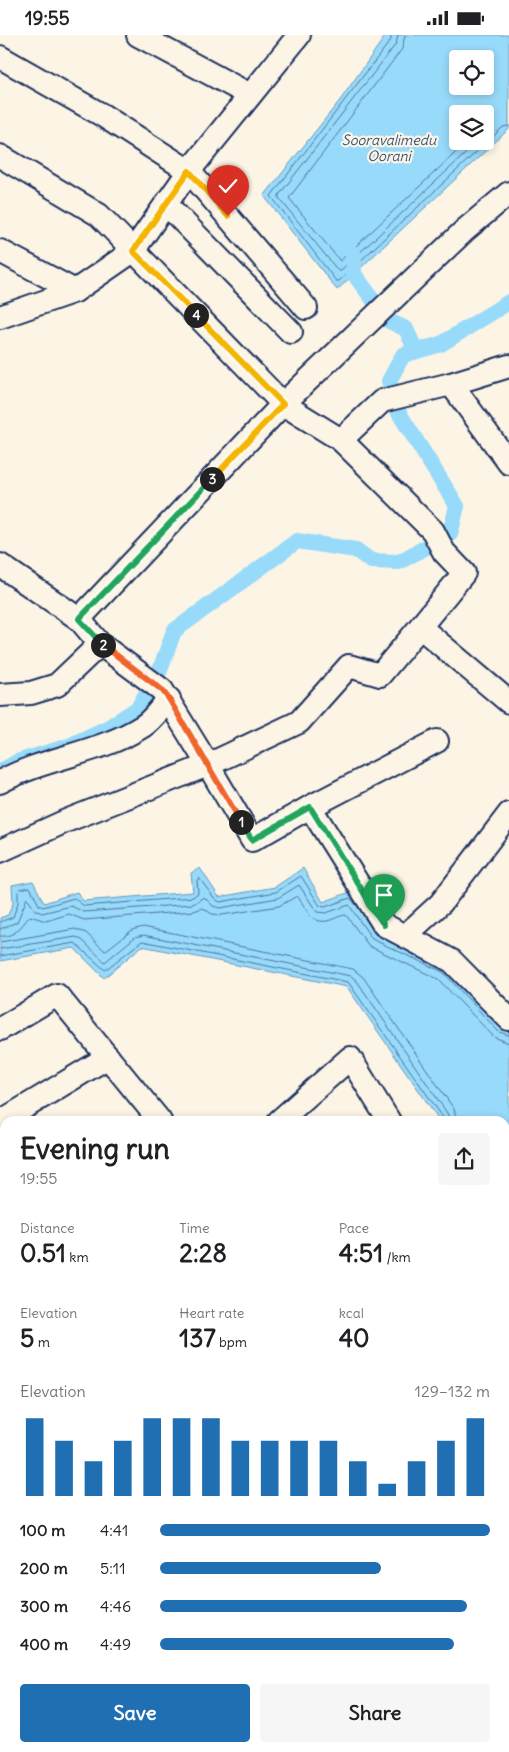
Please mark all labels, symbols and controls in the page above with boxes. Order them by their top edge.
text: 19:55 [25,6,70,30]
map controls [449,50,494,150]
button: locate [449,50,494,95]
button: layers [449,105,494,150]
water label: Sooravalimedu Oorani [342,131,437,165]
pin [207,165,249,216]
icon: check [214,172,242,200]
pin: 4 [184,303,208,327]
text: 4 [192,306,201,324]
pin: 3 [200,467,224,491]
text: 3 [209,470,216,488]
pin: 2 [90,633,116,657]
text: 2 [100,636,107,654]
pin: 1 [228,809,254,835]
text: 1 [239,813,244,831]
pin [363,874,405,925]
icon: arrive [370,881,398,909]
text: Evening run [20,1131,170,1167]
button: share [438,1133,490,1185]
text: 19:55 [20,1168,58,1188]
text: Distance [20,1219,75,1237]
text: Time [179,1219,210,1237]
text: Pace [339,1219,369,1237]
text: 0.51 [20,1237,66,1269]
text: 2:28 [179,1237,227,1269]
text: 4:51 [339,1237,383,1269]
text: km [66,1248,89,1266]
text: /km [383,1248,411,1266]
text: Elevation [20,1304,77,1322]
text: Heart rate [179,1304,244,1322]
text: kcal [339,1304,364,1322]
text: 5 [20,1322,34,1354]
text: 137 [179,1322,216,1354]
text: 40 [339,1322,370,1354]
text: m [34,1333,50,1351]
text: bpm [216,1333,247,1351]
text: Elevation [20,1381,86,1401]
text: 129–132 m [415,1381,490,1401]
text: 100 m [20,1520,65,1540]
text: 4:41 [100,1520,128,1540]
text: 200 m [20,1558,68,1578]
text: 5:11 [100,1558,126,1578]
text: 300 m [20,1596,68,1616]
text: 4:46 [100,1596,131,1616]
text: 400 m [20,1634,68,1654]
text: 4:49 [100,1634,131,1654]
button: Save [20,1684,250,1742]
button: Share [260,1684,490,1742]

